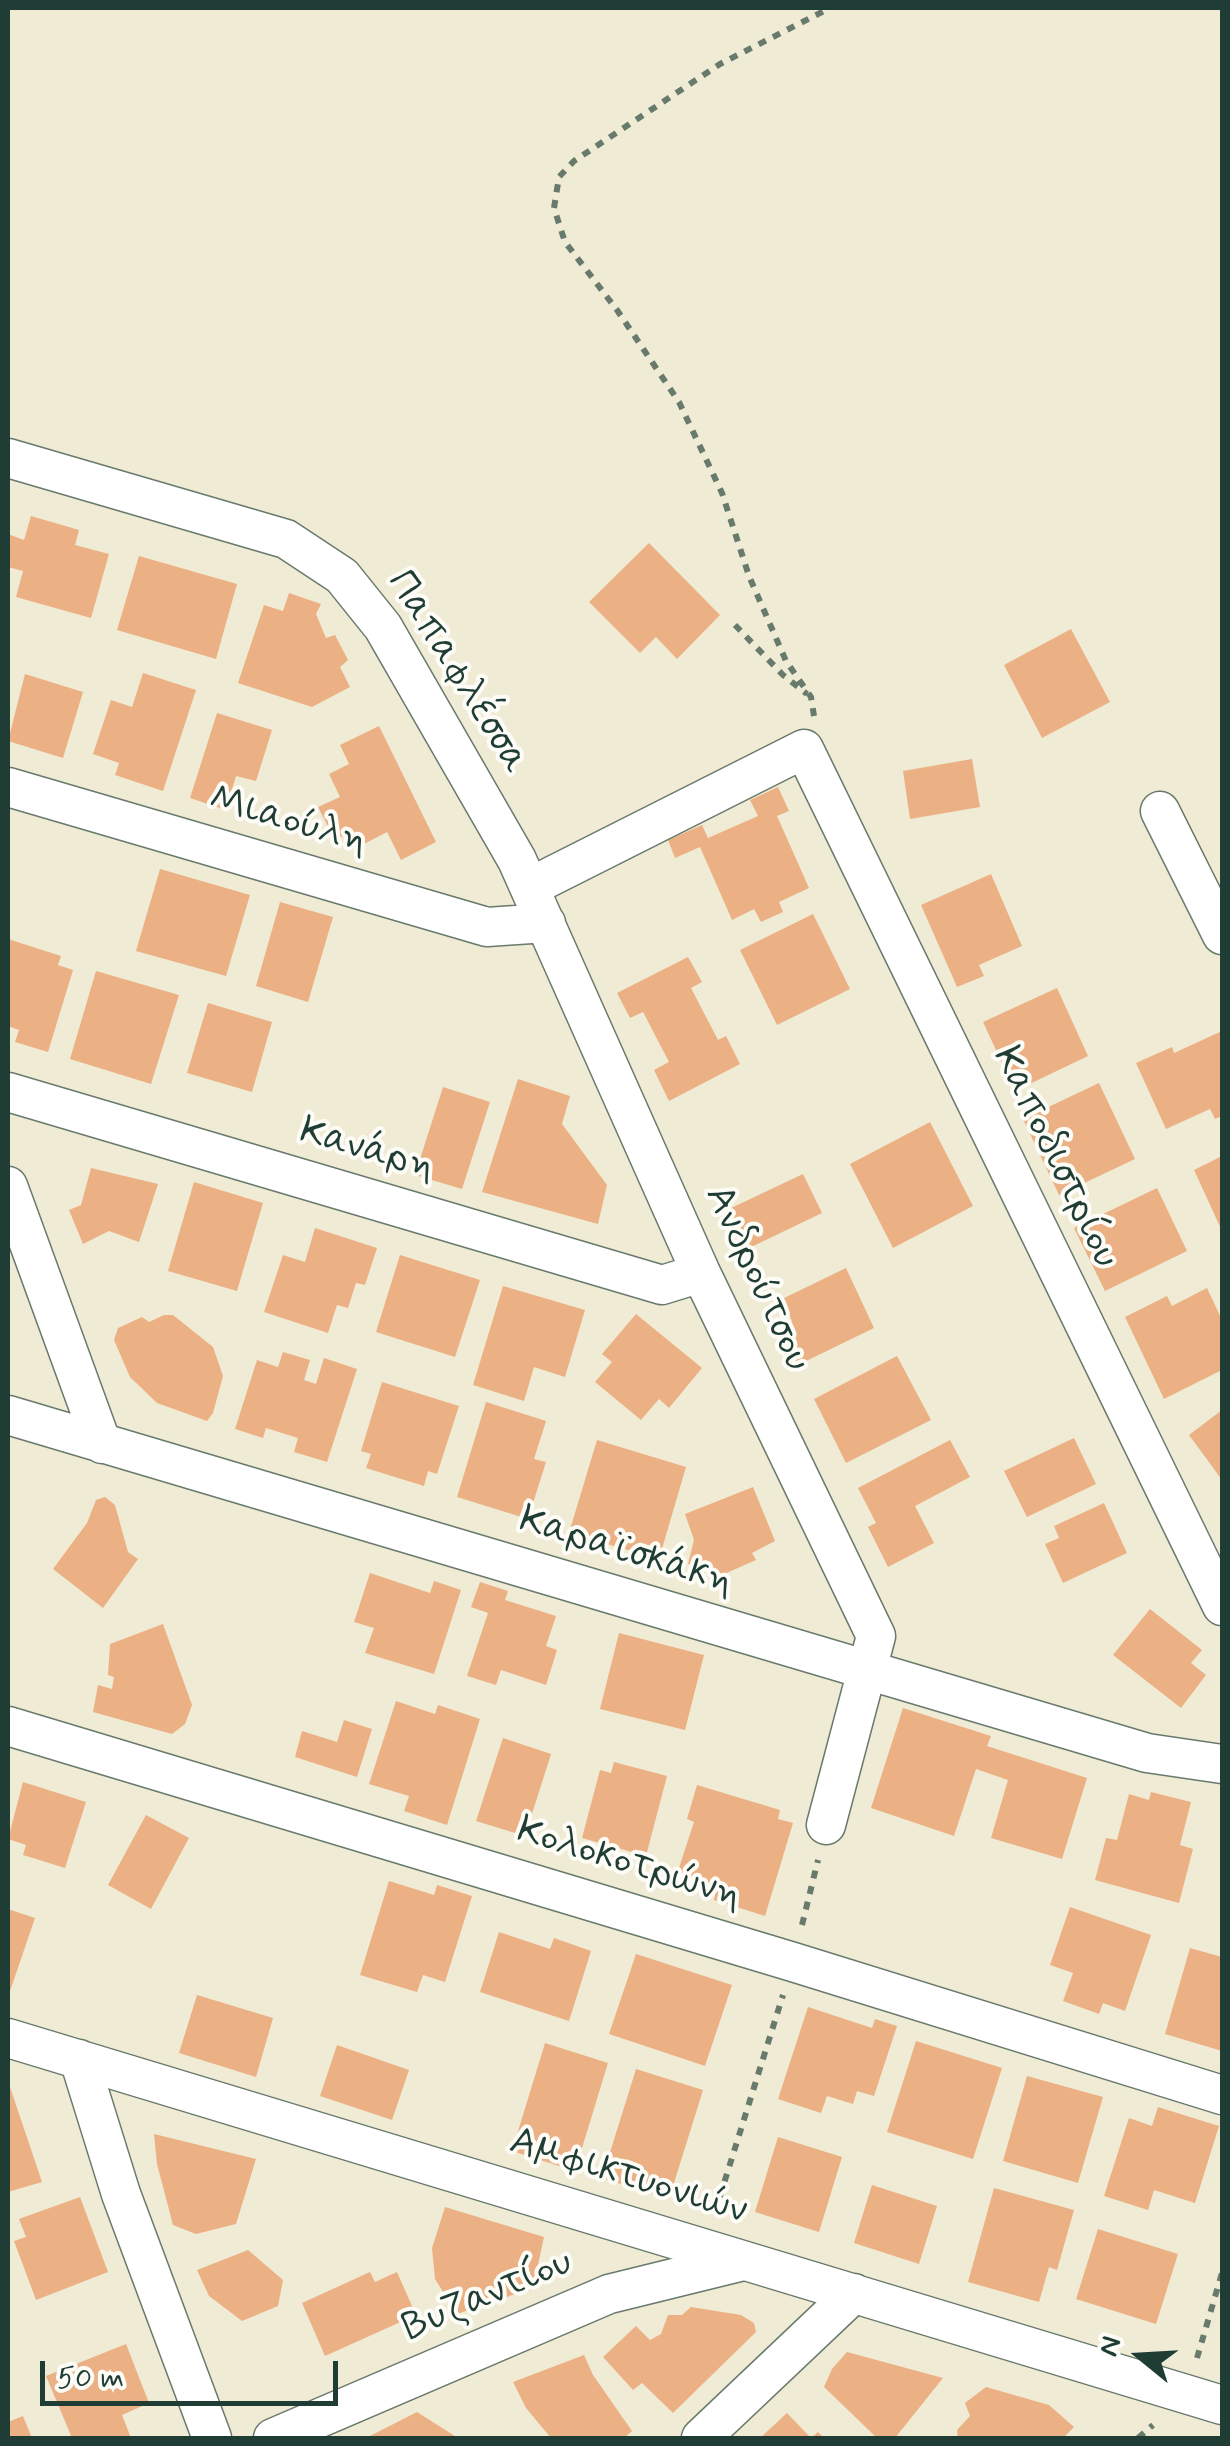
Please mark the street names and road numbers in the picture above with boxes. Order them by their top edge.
street label: Παπαφλέσσα [375,563,537,783]
street label: Μιαούλη [203,777,373,867]
street label: Καποδιστρίου [980,1040,1128,1276]
street label: Κανάρη [294,1109,440,1193]
street label: Ανδρούτσου [692,1178,820,1380]
street label: Καραϊσκάκη [513,1498,739,1608]
street label: Κολοκοτρώνη [511,1808,747,1922]
street label: Αμφικτυονιών [503,2119,753,2237]
street label: Βυζαντίου [396,2240,580,2354]

